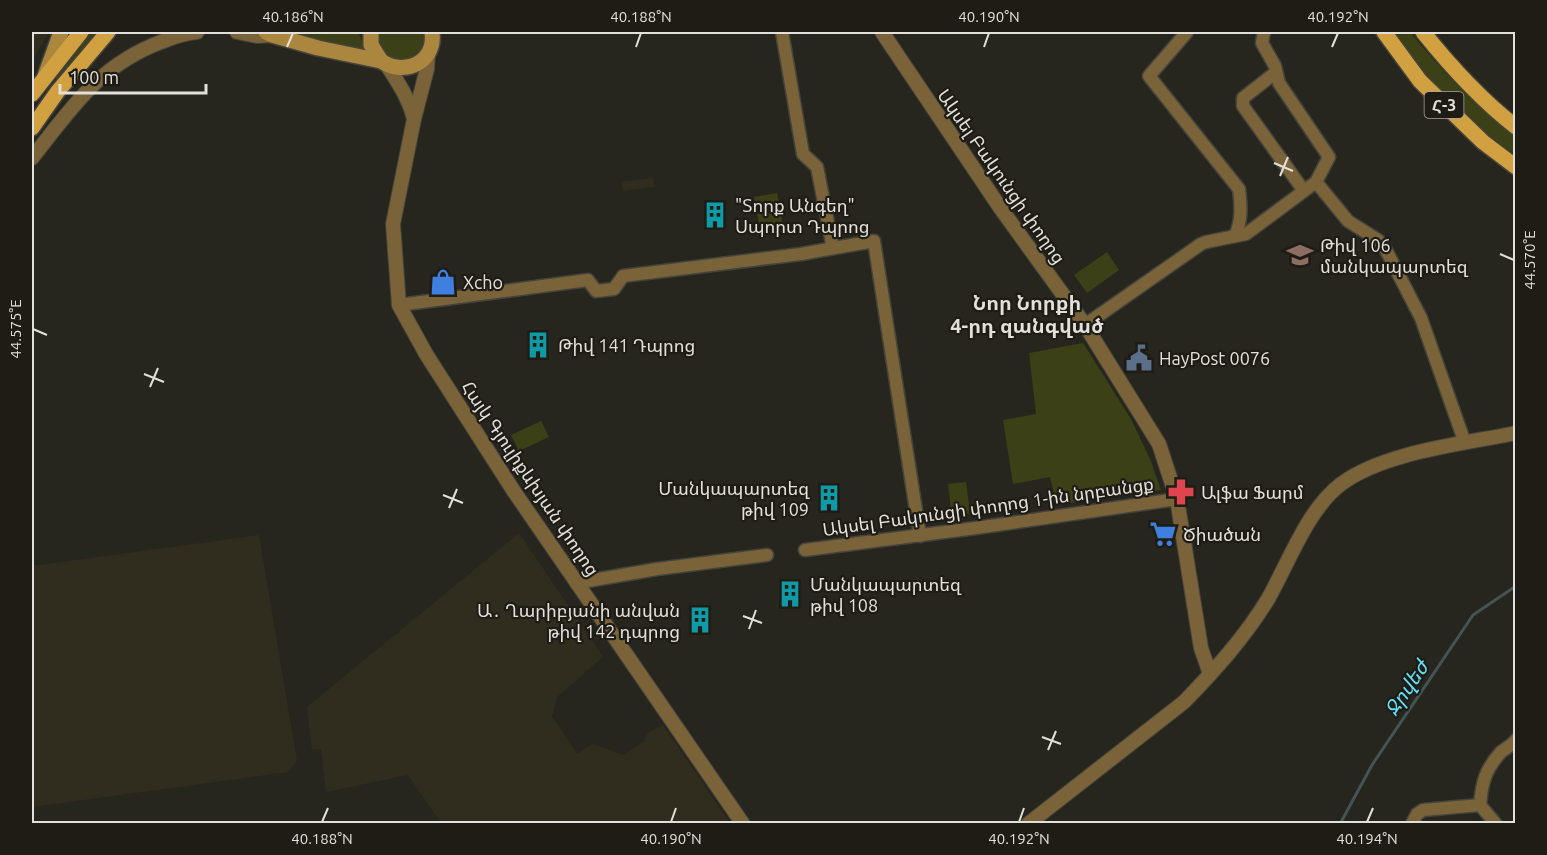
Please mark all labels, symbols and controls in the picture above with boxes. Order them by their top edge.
text: 40.186°N [262,8,324,25]
text: 40.188°N [610,8,672,25]
text: 40.190°N [958,8,1020,25]
text: 40.192°N [1307,8,1369,25]
scale bar [60,57,206,95]
text: 100 m [69,67,119,87]
street label: Ակսել Բակունցի փողոց [933,85,1070,268]
road number: Հ-3 [1424,92,1464,118]
place label: "Տորք Անգեղ" Սպորտ Դպրոց [735,195,870,237]
building icon: "Տորք Անգեղ" Սպորտ Դպրոց [700,200,730,230]
text: 44.570°E [1521,230,1538,290]
place label: Թիվ 106 մանկապարտեզ [1320,235,1469,277]
school or university icon: Թիվ 106 մանկապարտեզ [1285,240,1315,270]
shop icon: Xcho [428,267,458,297]
place label: Xcho [463,272,503,292]
district label: Նոր Նորքի 4-րդ զանգված [950,291,1104,338]
text: 44.575°E [7,299,24,359]
building icon: Թիվ 141 Դպրոց [523,330,553,360]
place label: Թիվ 141 Դպրոց [558,335,695,356]
public building icon: HayPost 0076 [1124,343,1154,373]
place label: HayPost 0076 [1159,348,1270,368]
street label: Հայկ Գյուլիքևխյան փողոց [457,377,604,580]
street label: Ակսել Բակունցի փողոց 1-ին նրբանցք [821,473,1155,540]
pharmacy icon: Ալֆա Ֆարմ [1166,477,1196,507]
place label: Մանկապարտեզ թիվ 109 [658,478,810,520]
place label: Ալֆա Ֆարմ [1201,482,1304,503]
building icon: Մանկապարտեզ թիվ 109 [814,483,844,513]
supermarket icon: Ծիածան [1148,519,1178,549]
place label: Ծիածան [1183,524,1261,545]
place label: Մանկապարտեզ թիվ 108 [810,574,962,616]
building icon: Մանկապարտեզ թիվ 108 [775,579,805,609]
place label: Ա․ Ղարիբյանի անվան թիվ 142 դպրոց [477,600,680,642]
building icon: Ա․ Ղարիբյանի անվան թիվ 142 դպրոց [685,605,715,635]
water label: Ջրվեժ [1379,654,1435,720]
text: 40.188°N [291,830,353,847]
text: 40.190°N [640,830,702,847]
text: 40.192°N [988,830,1050,847]
text: 40.194°N [1336,830,1398,847]

